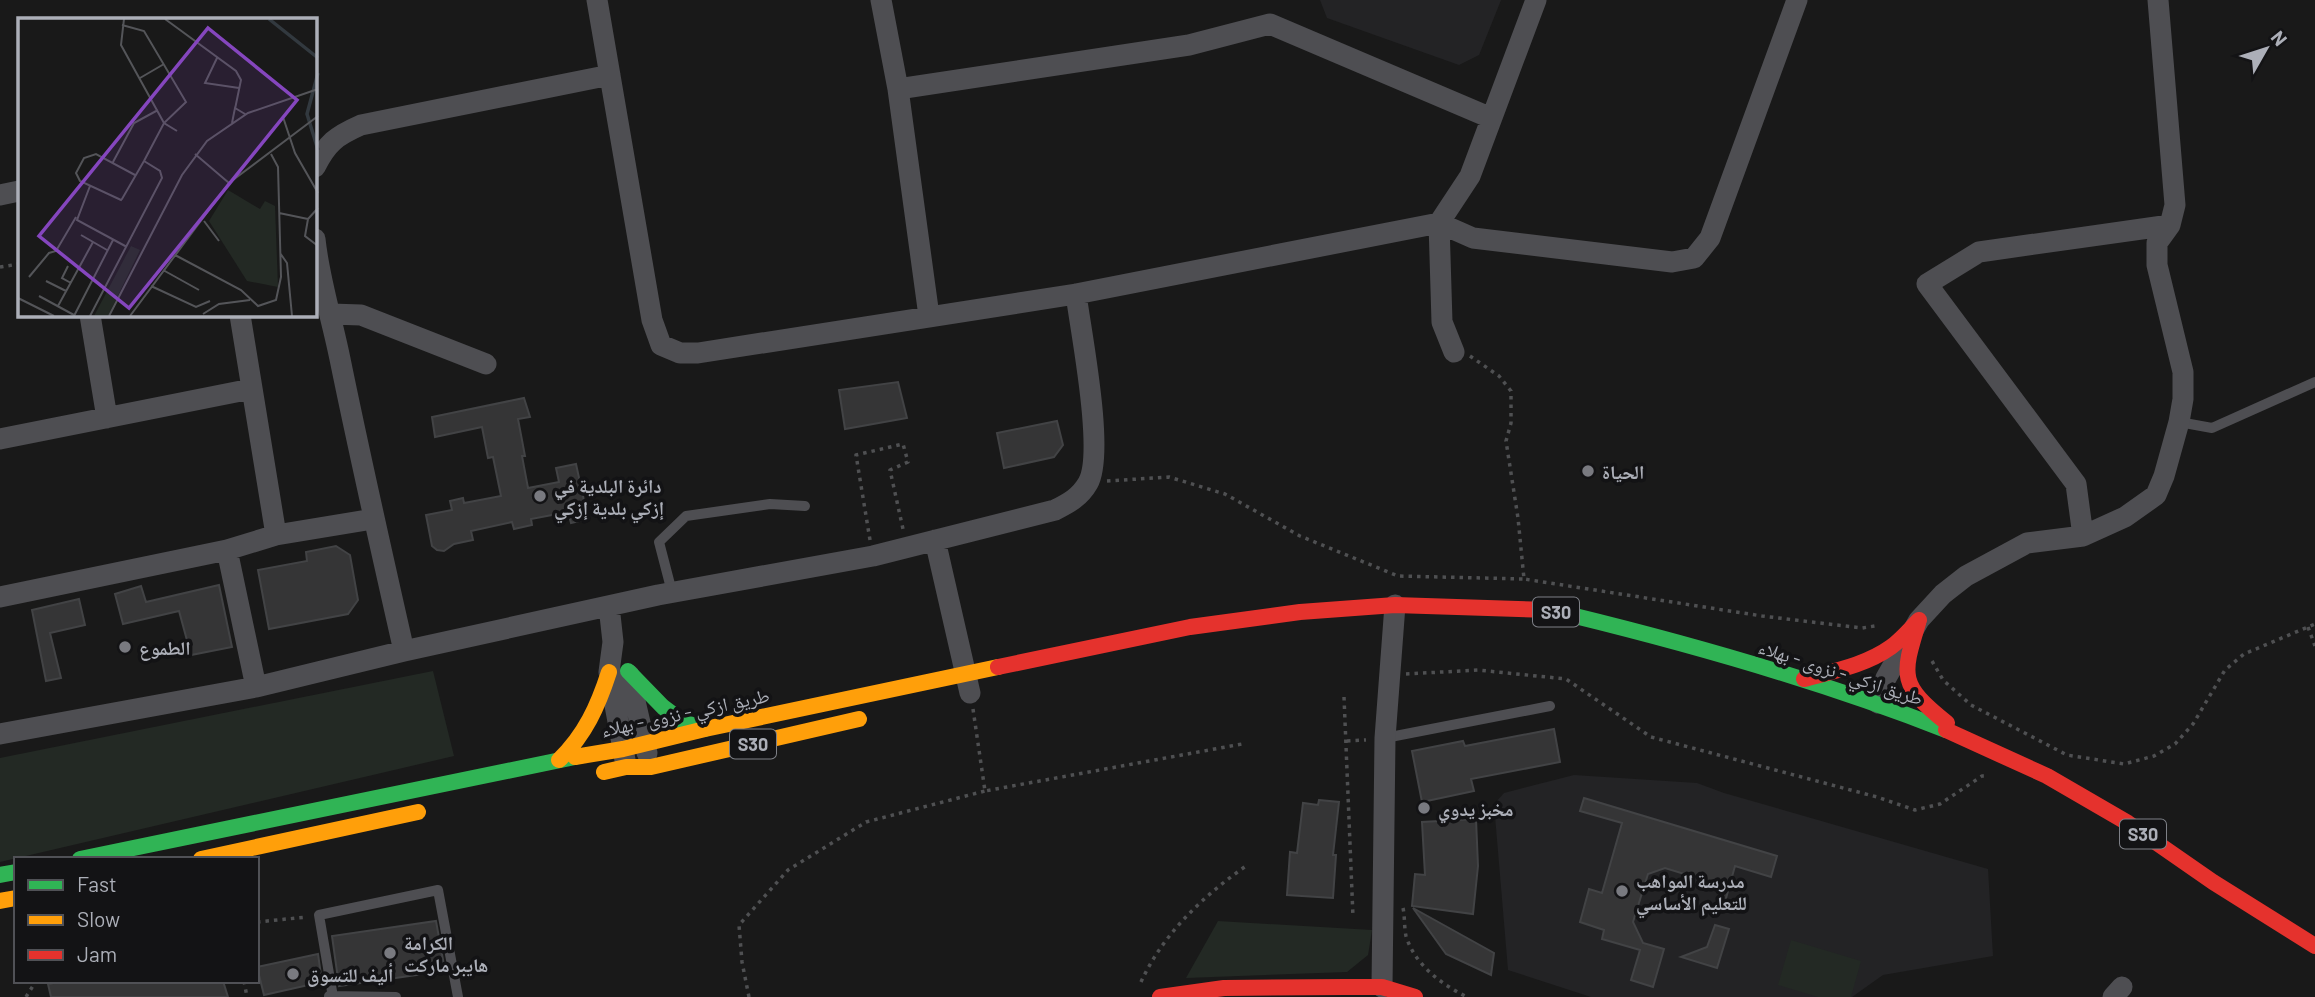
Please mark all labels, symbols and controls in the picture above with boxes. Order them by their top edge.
north arrow [2231,14,2301,84]
inset map [18,18,317,317]
text: N [2267,26,2293,50]
place label: الحياة [1602,460,1644,483]
marker: الحياة [1580,463,1596,479]
place label: دائرة البلدية في إزكي بلدية إزكي [554,474,664,523]
marker: دائرة البلدية في إزكي بلدية إزكي [532,488,548,504]
road number: S30 [1533,598,1579,626]
street label: طريق ازكي - نزوى - بهلاء [1754,635,1926,714]
place label: الطموع [139,636,191,661]
marker: الطموع [117,639,133,655]
street label: طريق ازكي - نزوى - بهلاء [599,683,772,746]
road number: S30 [730,730,776,758]
place label: مخبز يدوي [1438,797,1514,824]
marker: مخبز يدوي [1416,800,1432,816]
road number: S30 [2120,820,2166,848]
legend [14,857,259,983]
place label: مدرسة المواهب للتعليم الأساسي [1636,869,1747,918]
text: Fast [77,871,117,896]
marker: مدرسة المواهب للتعليم الأساسي [1614,883,1630,899]
text: Slow [77,906,120,931]
place label: الكرامة هايبر ماركت [404,931,488,976]
text: Jam [77,941,117,966]
marker: الكرامة هايبر ماركت [382,945,398,961]
place label: أليف للتسوق [307,963,394,987]
marker: أليف للتسوق [285,966,301,982]

